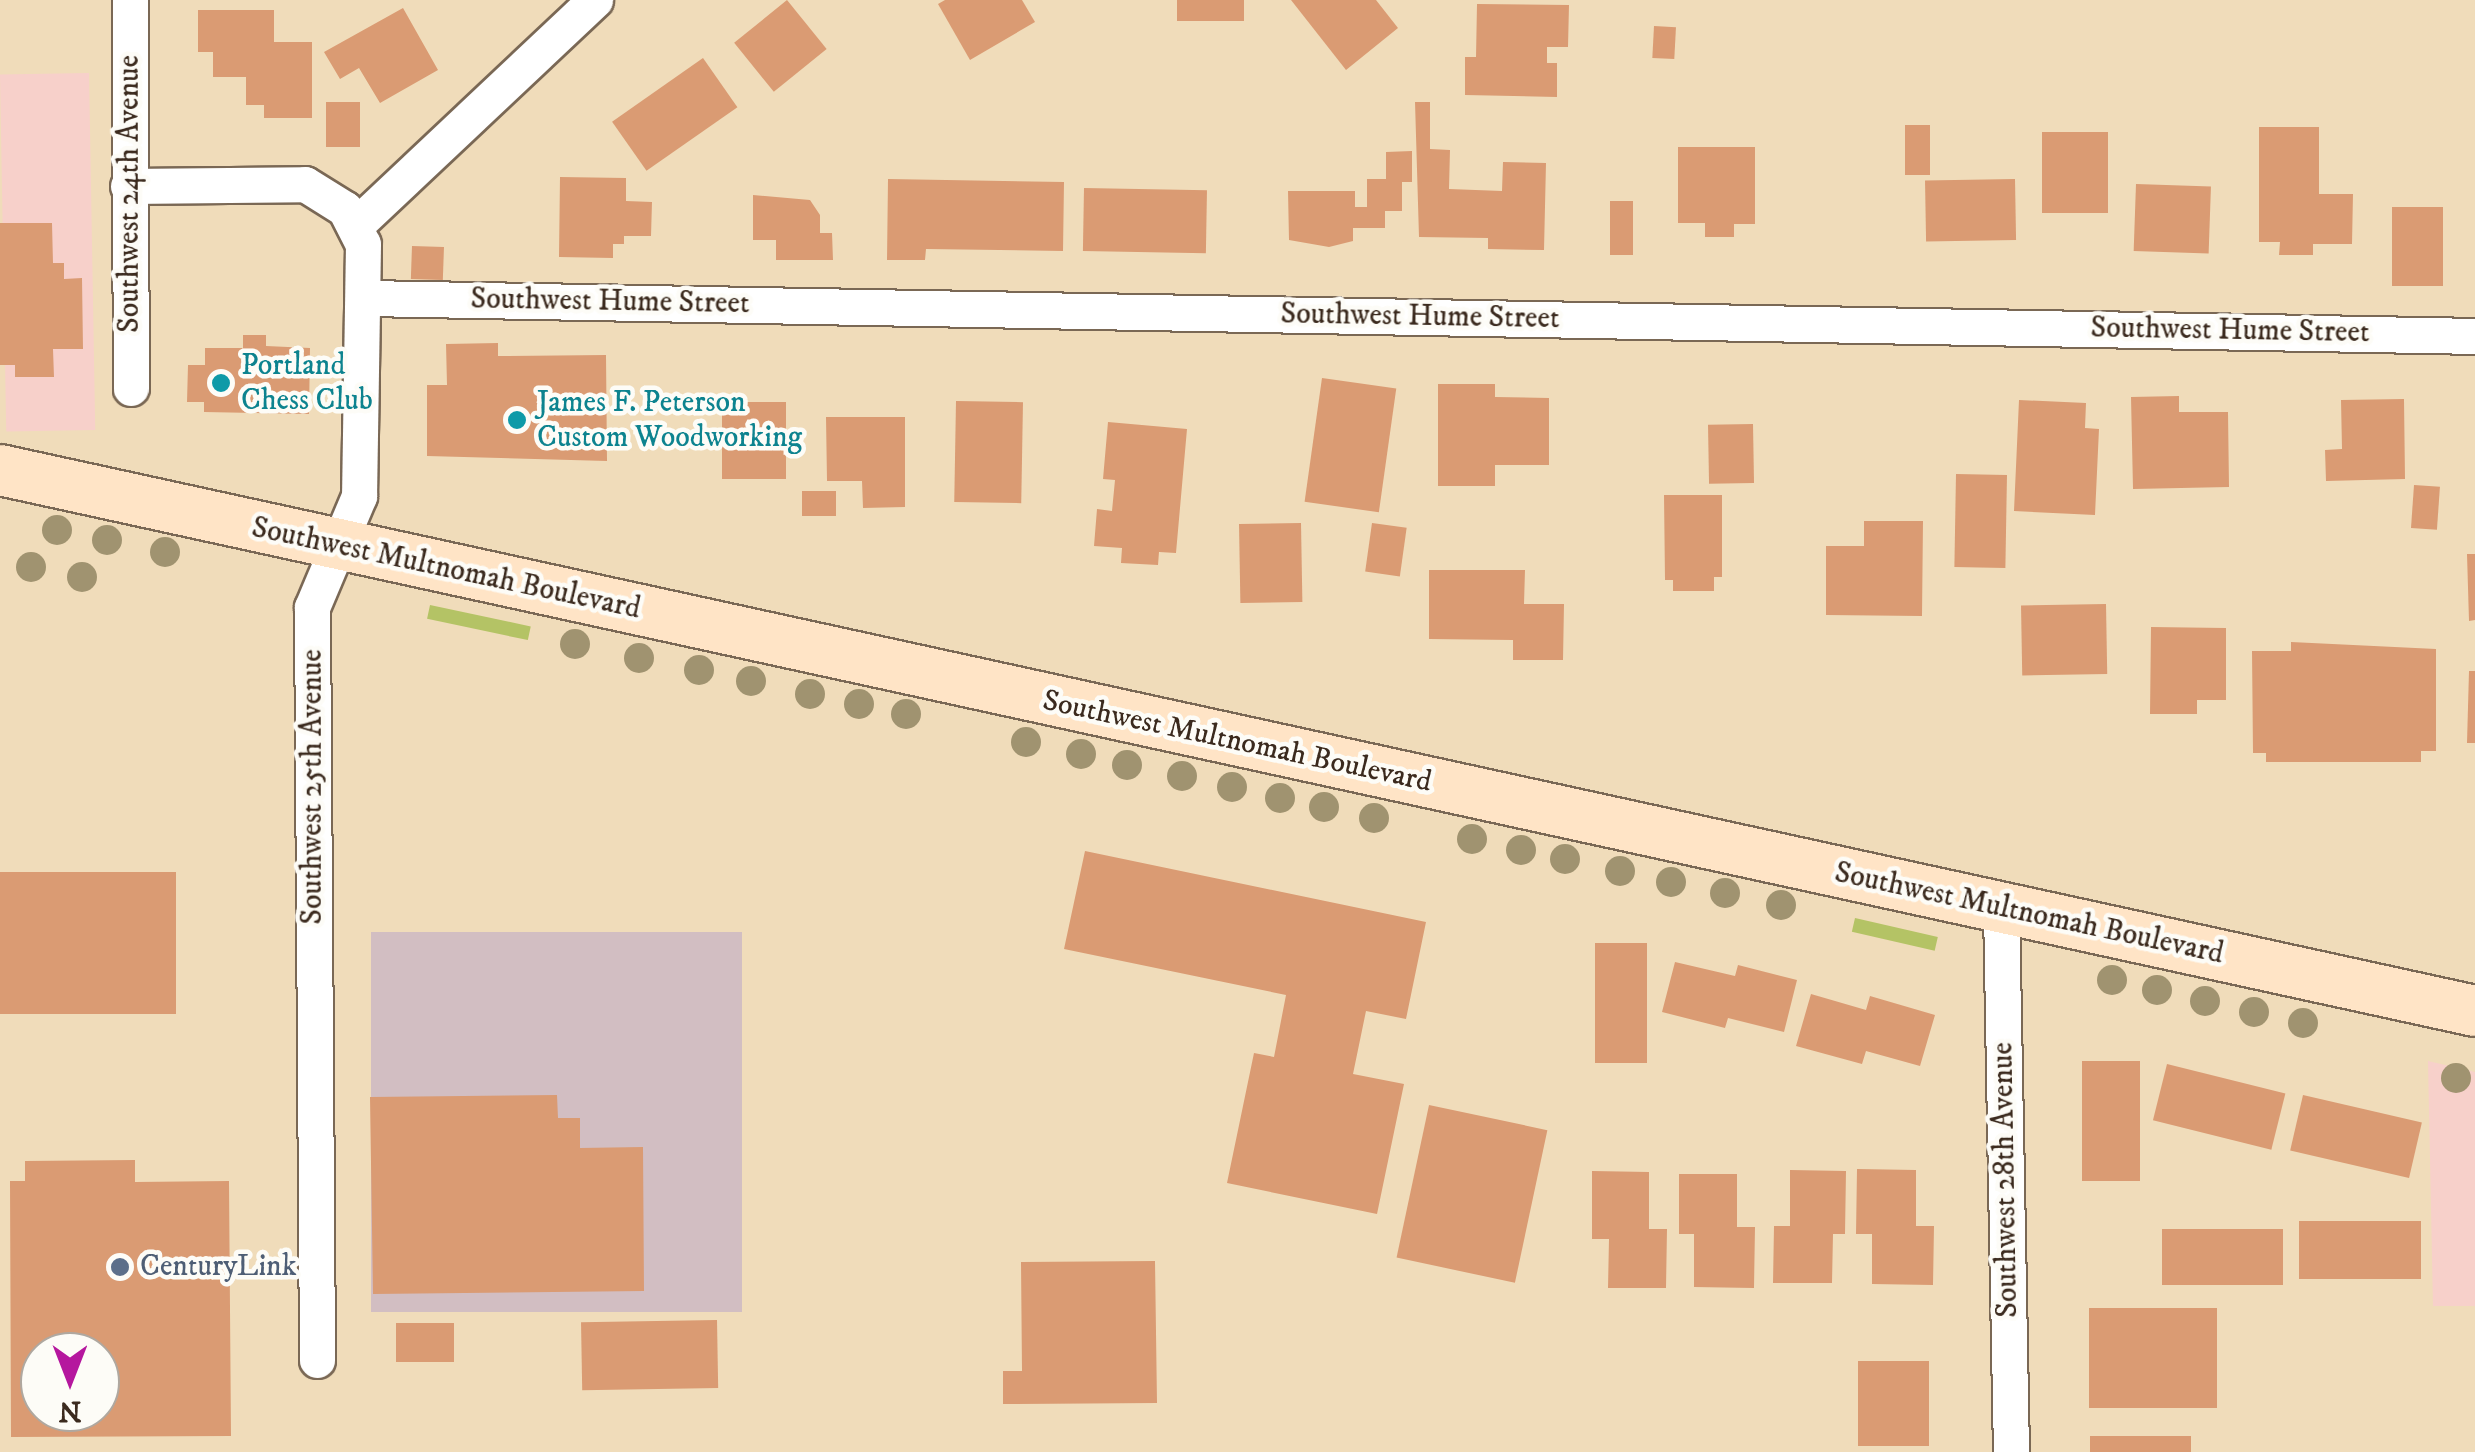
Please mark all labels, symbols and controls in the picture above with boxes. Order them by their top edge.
street label: Southwest 24th Avenue [112,55,148,333]
street label: Southwest Hume Street [470,282,750,322]
street label: Southwest Hume Street [1280,297,1560,337]
street label: Southwest Hume Street [2090,311,2370,351]
place label: Portland Chess Club [241,348,373,418]
marker: Portland Chess Club [210,372,232,394]
place label: James F. Peterson Custom Woodworking [537,385,802,456]
marker: James F. Peterson Custom Woodworking [506,409,528,431]
street label: Southwest Multnomah Boulevard [248,510,644,628]
street label: Southwest 25th Avenue [295,649,331,925]
street label: Southwest Multnomah Boulevard [1039,683,1435,801]
street label: Southwest Multnomah Boulevard [1831,855,2227,973]
street label: Southwest 28th Avenue [1986,1042,2026,1318]
place label: CenturyLink [140,1249,297,1285]
marker: CenturyLink [109,1256,131,1278]
north arrow [20,1332,120,1432]
text: N [59,1393,82,1428]

